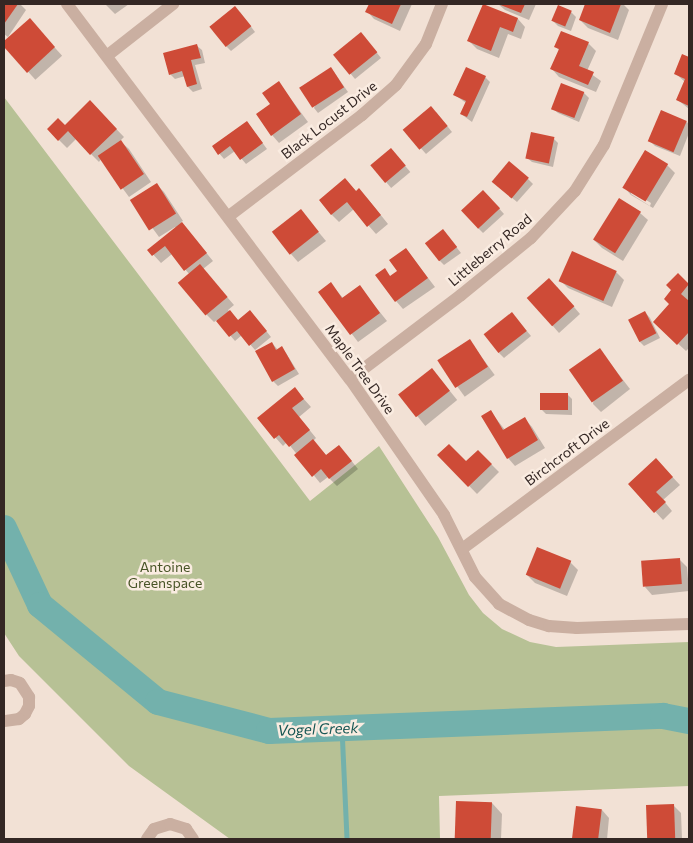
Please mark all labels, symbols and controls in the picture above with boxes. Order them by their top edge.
street label: Black Locust Drive [278,77,380,163]
street label: Littleberry Road [445,210,535,290]
street label: Maple Tree Drive [322,321,398,417]
street label: Birchcroft Drive [522,415,612,489]
park label: Antoine Greenspace [128,559,202,592]
water label: Vogel Creek [277,719,359,739]

